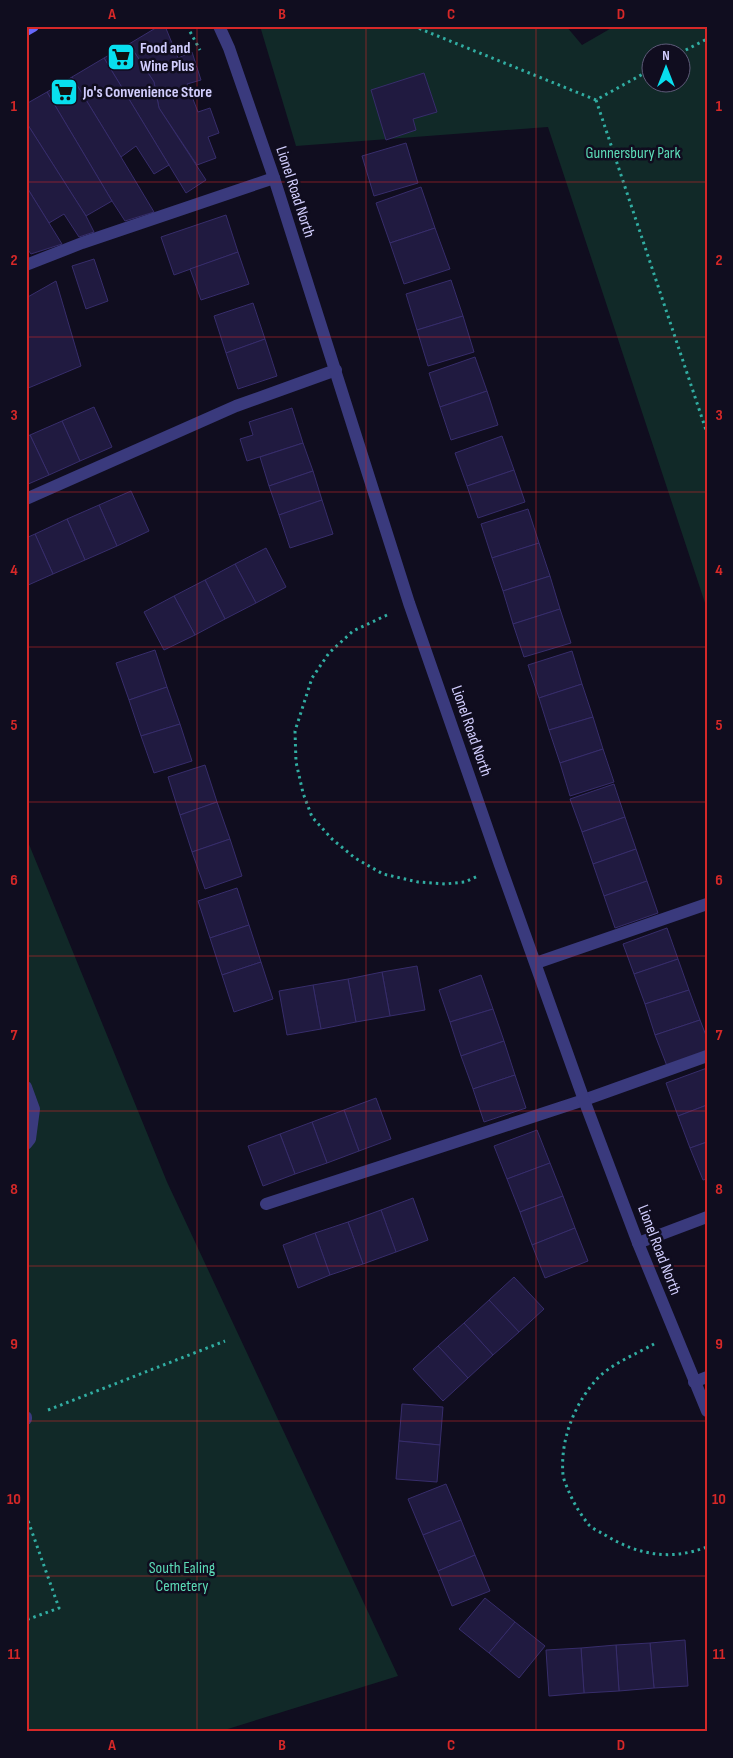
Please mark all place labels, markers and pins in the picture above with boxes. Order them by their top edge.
place label: Food and Wine Plus [140,39,195,76]
supermarket icon: Food and Wine Plus [106,42,136,72]
supermarket icon: Jo's Convenience Store [49,77,79,107]
place label: Jo's Convenience Store [82,83,212,102]

